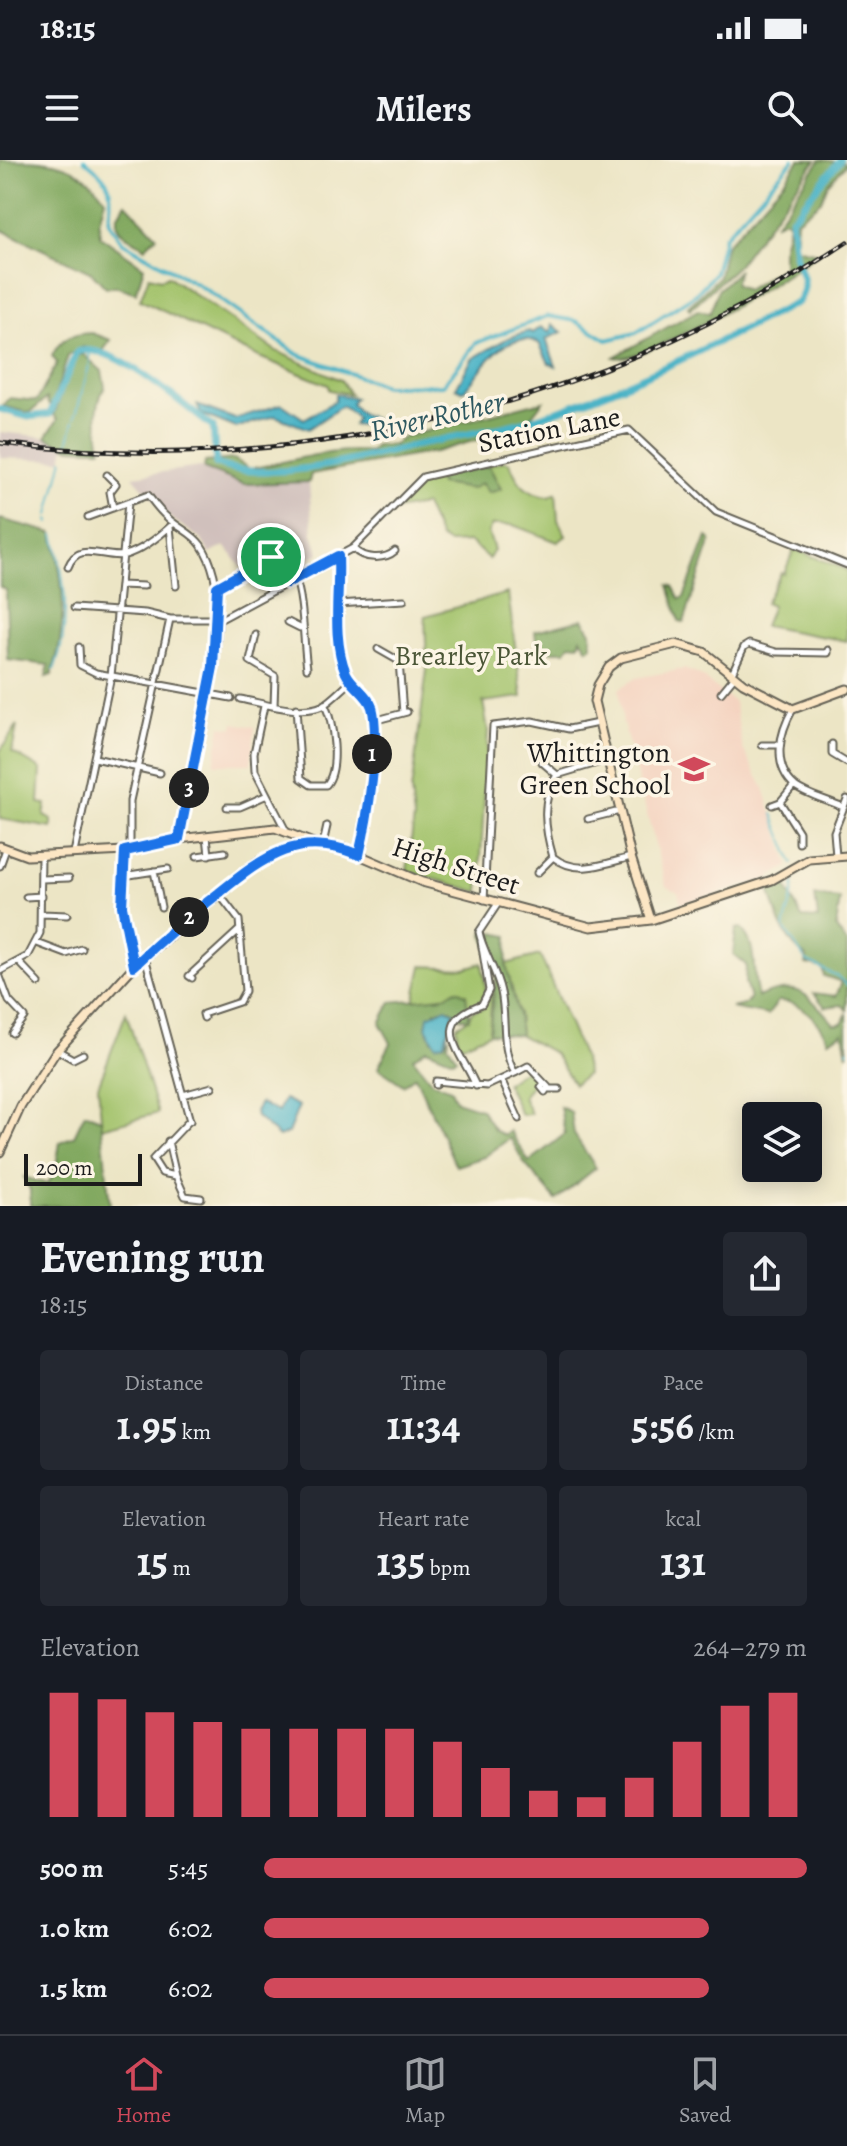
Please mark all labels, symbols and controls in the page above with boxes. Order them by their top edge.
text: 18:15 [40,8,96,48]
text: Milers [375,84,472,133]
icon: menu [40,86,84,130]
icon: search [763,86,807,130]
water label: River Rother [366,381,510,451]
street label: Station Lane [475,398,623,462]
pin [237,523,305,591]
icon: arrive [249,535,293,579]
park label: Brearley Park [394,637,548,675]
pin: 1 [352,734,392,774]
place label: Whittington Green School [520,734,670,804]
text: 1 [368,739,376,769]
school or university icon: Whittington Green School [677,752,711,786]
pin: 3 [169,768,209,808]
text: 3 [184,773,194,803]
street label: High Street [387,828,525,904]
pin: 2 [169,897,209,937]
text: 2 [184,902,194,932]
map controls [742,1102,822,1182]
button: layers [742,1102,822,1182]
scale bar [24,1150,142,1186]
text: 200 m [36,1153,93,1183]
text: Evening run [40,1227,265,1287]
button: share [723,1232,807,1316]
text: 18:15 [40,1287,88,1322]
text: Distance [124,1368,203,1398]
text: Time [401,1368,446,1398]
text: Pace [663,1368,704,1398]
text: 1.95 [117,1398,177,1453]
text: 11:34 [386,1398,461,1453]
text: 5:56 [632,1398,694,1453]
text: km [177,1417,211,1447]
text: /km [694,1417,735,1447]
text: Elevation [122,1504,206,1534]
text: Heart rate [378,1504,469,1534]
text: kcal [666,1504,701,1534]
text: 15 [137,1534,168,1589]
text: 135 [376,1534,425,1589]
text: 131 [660,1534,706,1589]
text: m [168,1553,191,1583]
text: bpm [425,1553,471,1583]
text: Elevation [40,1630,140,1665]
text: 264–279 m [693,1630,807,1665]
text: 500 m [40,1851,104,1886]
text: 5:45 [168,1851,208,1886]
text: 1.0 km [40,1911,109,1946]
text: 6:02 [168,1911,212,1946]
text: 1.5 km [40,1971,107,2006]
text: 6:02 [168,1971,212,2006]
tab: Home [116,2052,171,2130]
tab: Map [403,2052,447,2130]
tab: Saved [679,2052,731,2130]

